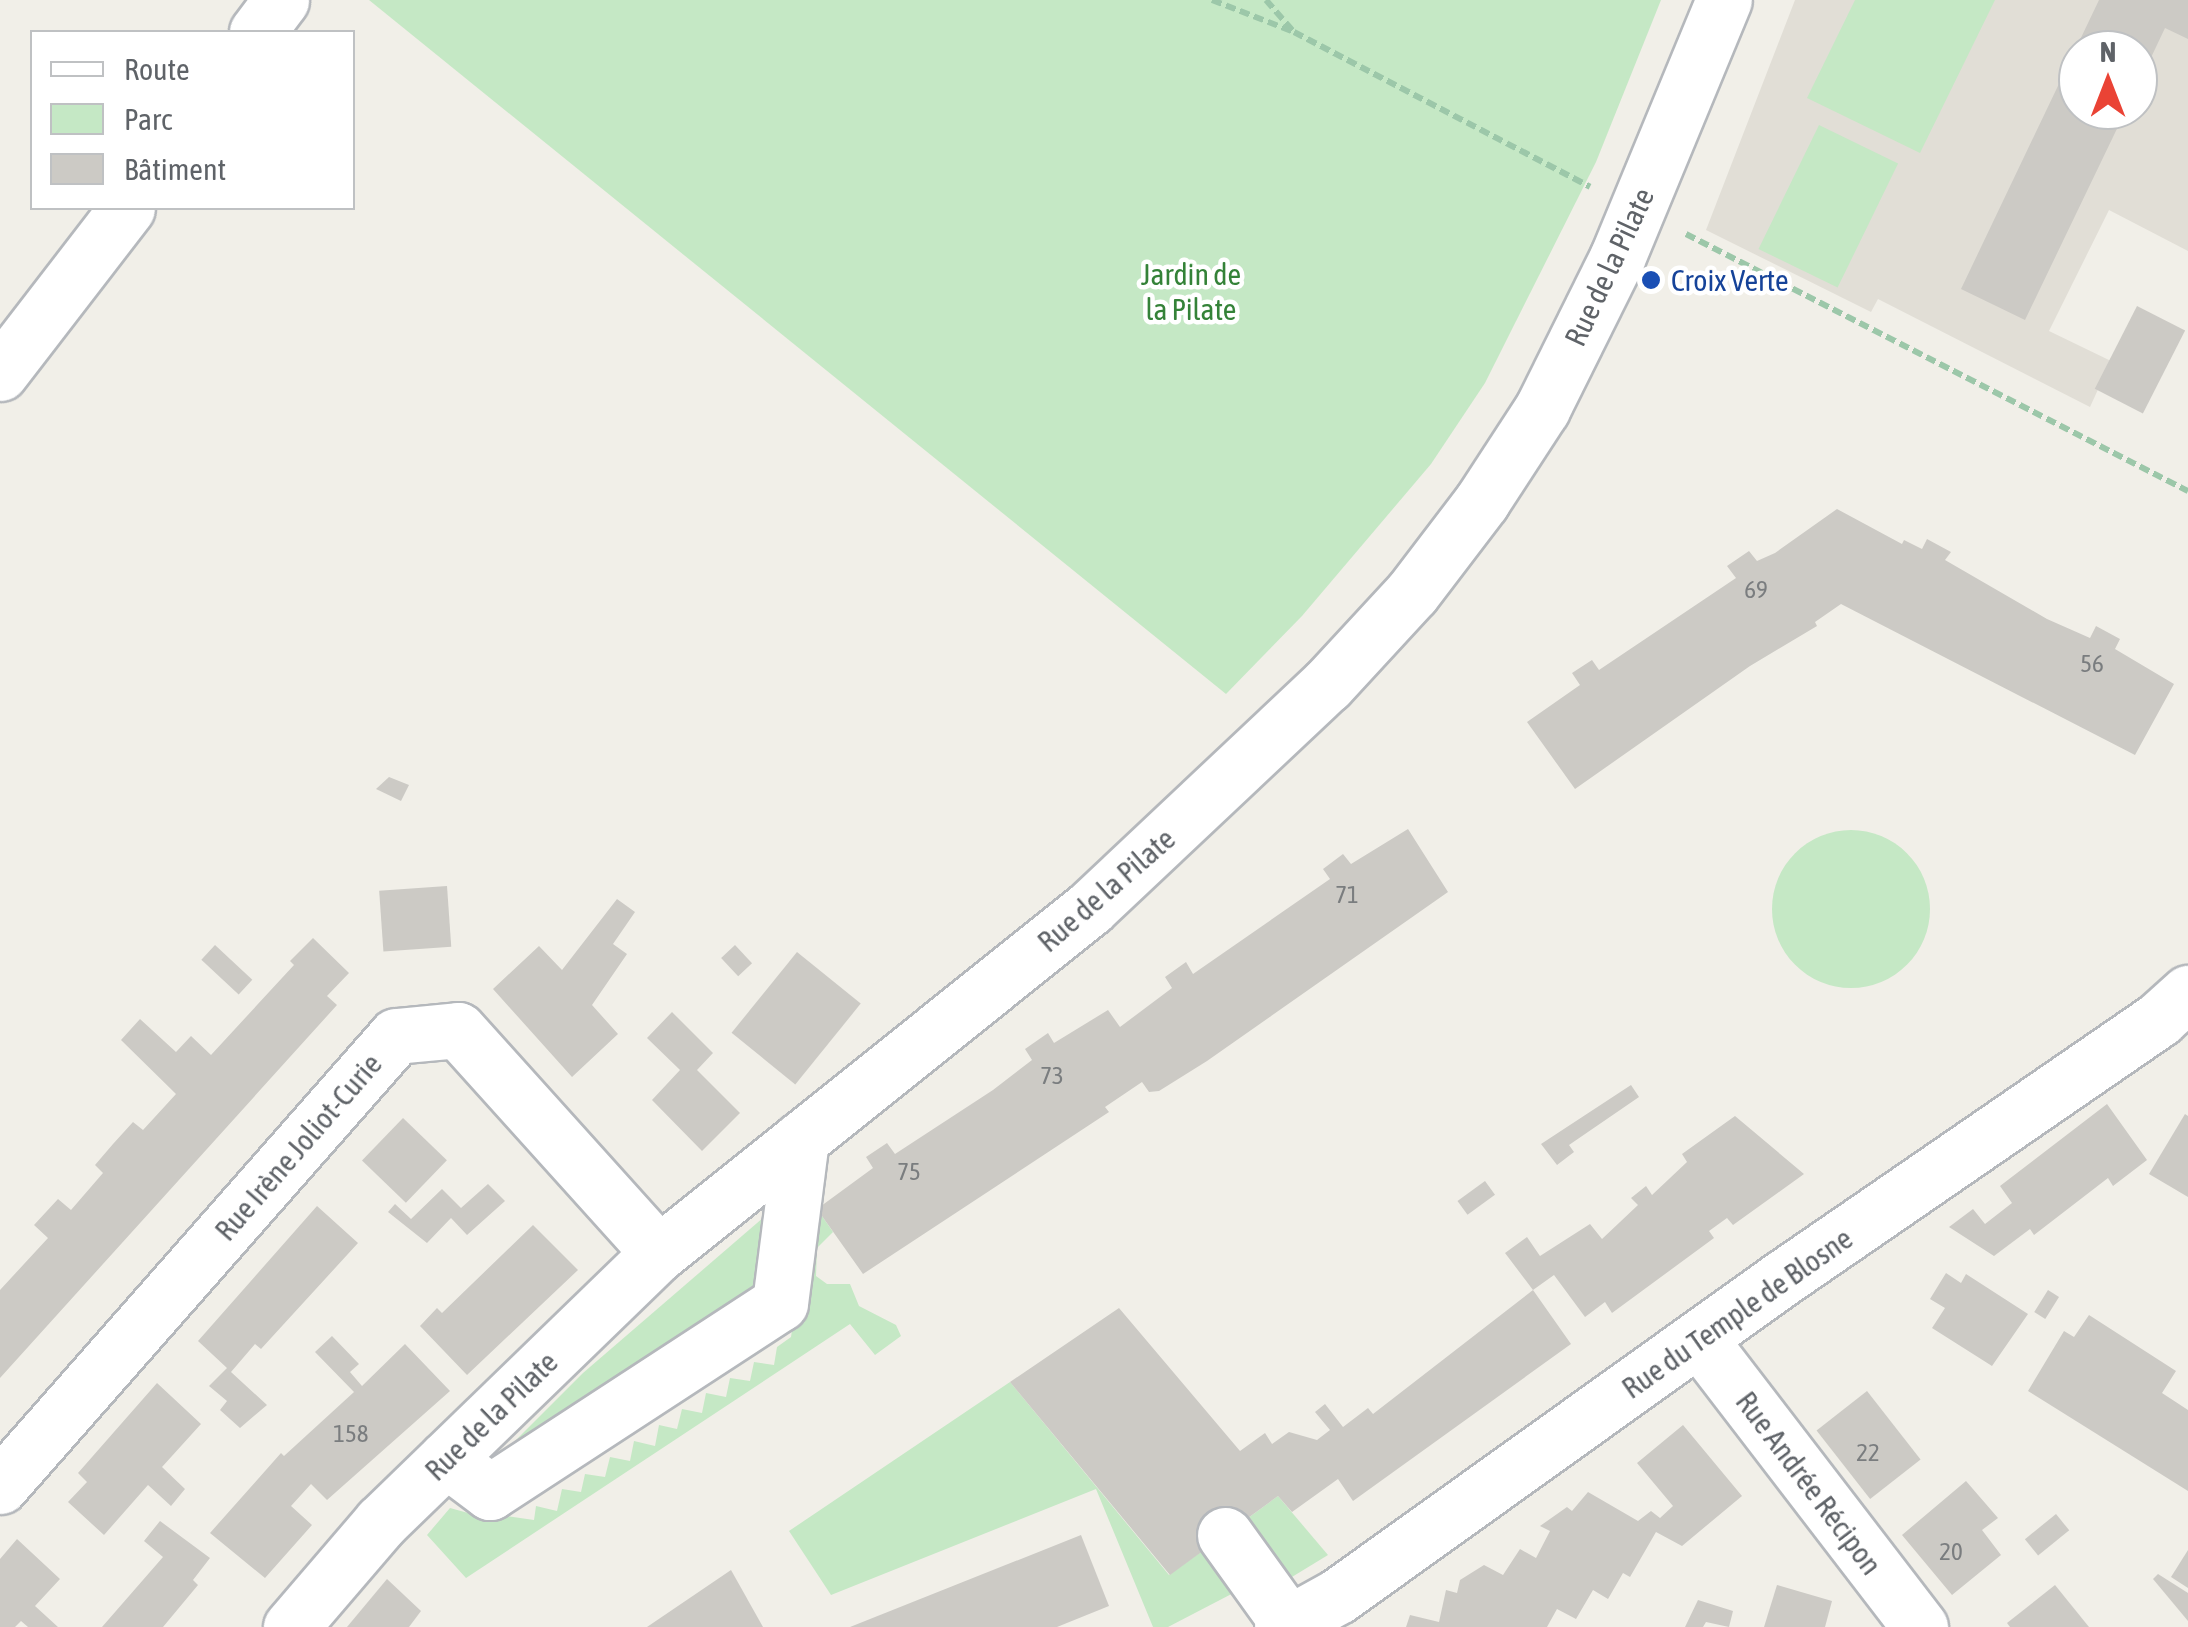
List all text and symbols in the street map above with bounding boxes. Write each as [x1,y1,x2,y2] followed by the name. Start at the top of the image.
[30,30,355,210] legend
[2058,30,2158,130] north arrow
[2100,36,2116,68] text: N
[124,52,190,86] text: Route
[124,102,172,136] text: Parc
[124,152,226,186] text: Bâtiment
[1557,182,1661,352] street label: Rue de la Pilate
[1141,256,1241,326] park label: Jardin de la Pilate
[1671,262,1789,298] place label: Croix Verte
[1640,269,1662,291] marker: Croix Verte
[1744,574,1768,604] house number: 69
[2080,648,2104,678] house number: 56
[1030,821,1182,959] street label: Rue de la Pilate
[1335,879,1359,909] house number: 71
[207,1046,389,1248] street label: Rue Irène Joliot-Curie
[1040,1060,1064,1090] house number: 73
[897,1156,921,1186] house number: 75
[1615,1220,1859,1406] street label: Rue du Temple de Blosne
[417,1344,565,1488] street label: Rue de la Pilate
[1728,1384,1890,1582] street label: Rue Andrée Récipon
[333,1418,369,1448] house number: 158
[1856,1437,1880,1467] house number: 22
[1939,1536,1963,1566] house number: 20

